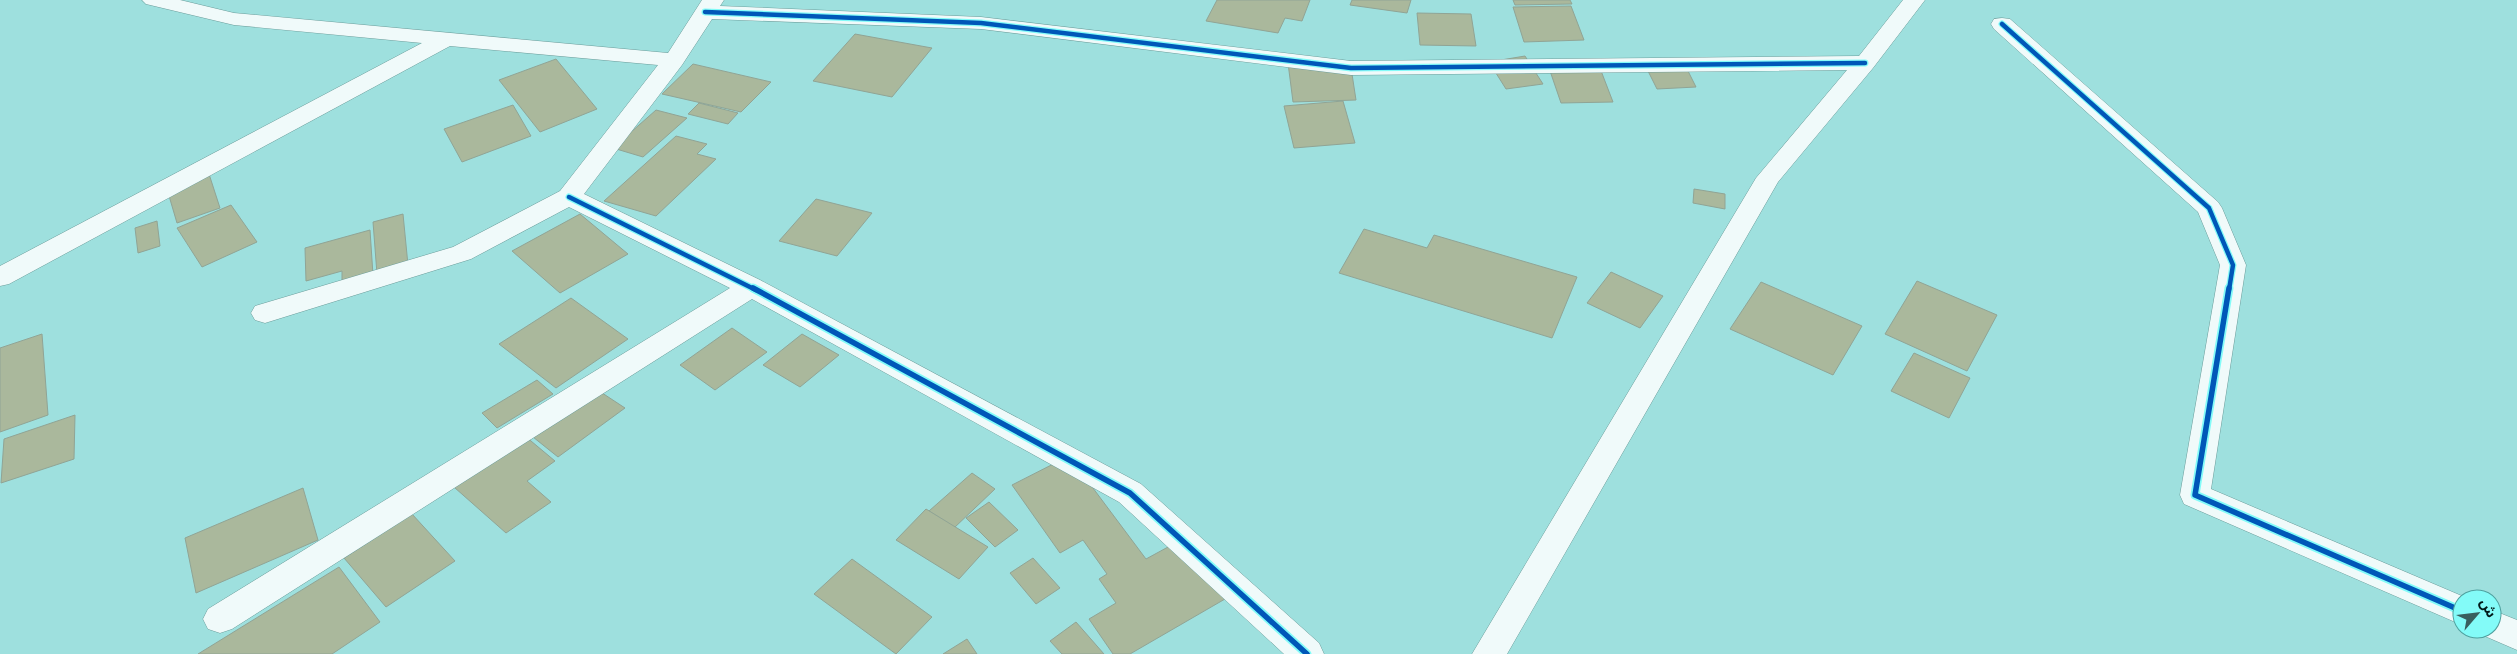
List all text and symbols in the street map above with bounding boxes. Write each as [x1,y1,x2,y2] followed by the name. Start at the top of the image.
[2452,589,2502,639] north arrow
[2477,596,2500,620] text: ش

